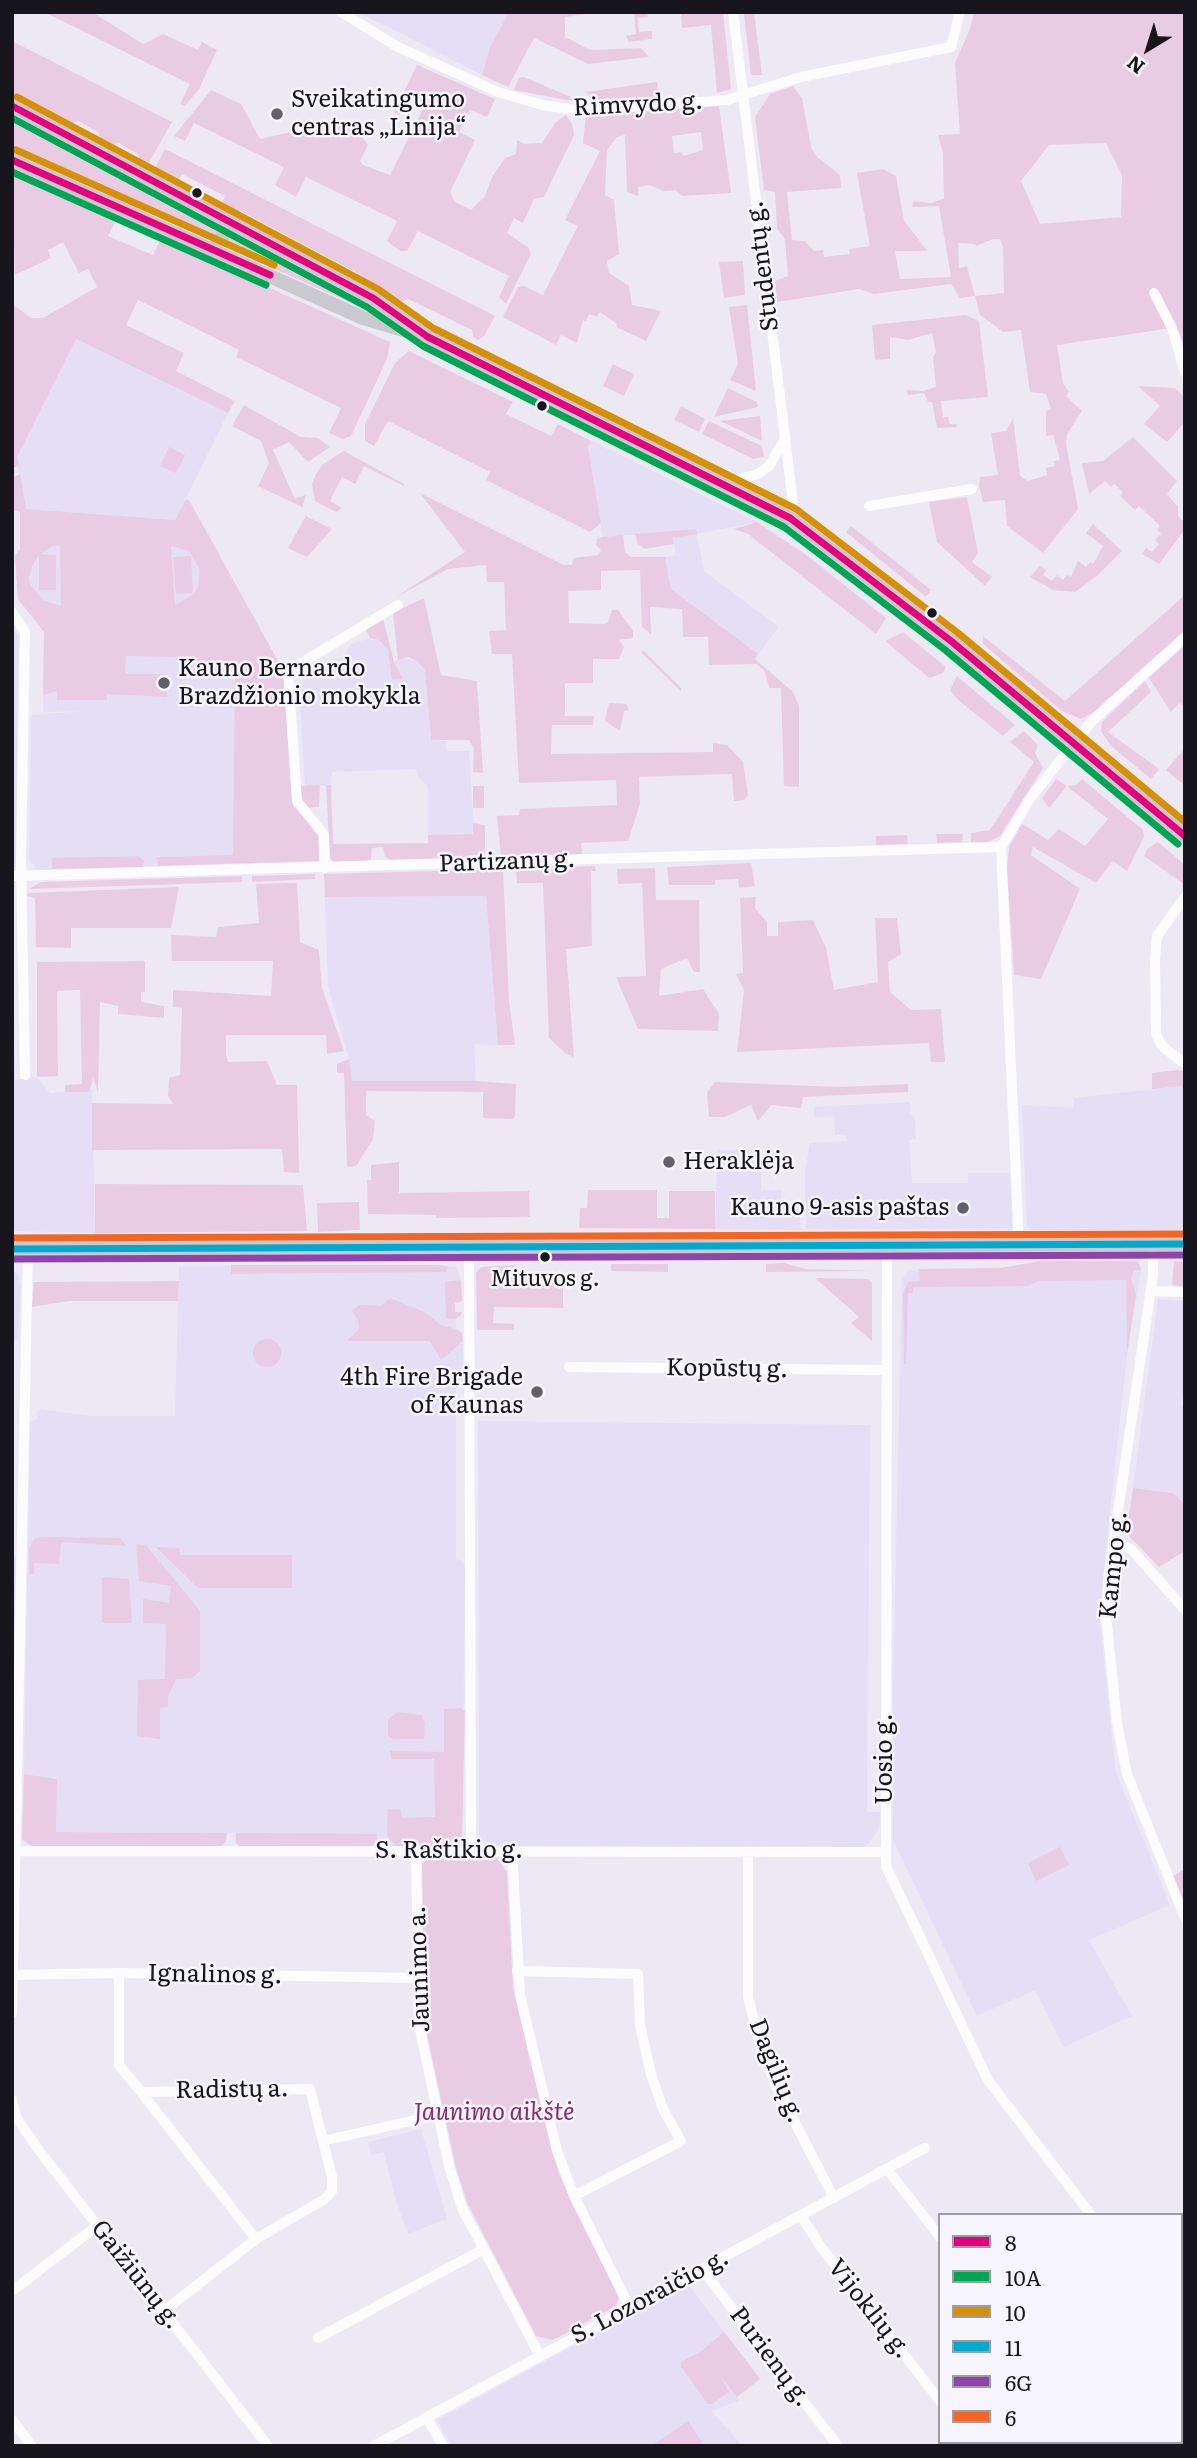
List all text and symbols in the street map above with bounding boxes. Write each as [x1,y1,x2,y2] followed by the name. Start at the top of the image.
[1113,14,1183,84] north arrow
[1120,50,1150,81] text: N
[291,86,467,142] place label: Sveikatingumo centras „Linija“
[572,87,704,123] street label: Rimvydo g.
[269,106,285,122] marker: Sveikatingumo centras „Linija“
[190,186,204,200] unlabelled marker
[741,199,785,333] street label: Studentų g.
[535,399,549,413] unlabelled marker
[925,606,939,620] unlabelled marker
[178,655,421,711] place label: Kauno Bernardo Brazdžionio mokykla
[156,675,172,691] marker: Kauno Bernardo Brazdžionio mokykla
[438,845,576,879] street label: Partizanų g.
[683,1148,794,1176] place label: Heraklėja
[661,1154,677,1170] marker: Heraklėja
[730,1194,949,1222] place label: Kauno 9-asis paštas
[955,1200,971,1216] marker: Kauno 9-asis paštas
[538,1250,552,1264] marker: Mituvos g.
[490,1267,600,1293] place label: Mituvos g.
[666,1354,788,1384] street label: Kopūstų g.
[340,1364,523,1420] place label: 4th Fire Brigade of Kaunas
[529,1384,545,1400] marker: 4th Fire Brigade of Kaunas
[1094,1510,1134,1620] street label: Kampo g.
[871,1713,899,1805] street label: Uosio g.
[375,1837,523,1865] street label: S. Raštikio g.
[403,1905,437,2033] street label: Jaunimo a.
[147,1959,283,1991] street label: Ignalinos g.
[742,2015,810,2127] street label: Dagilių g.
[175,2075,289,2105] street label: Radistų a.
[414,2099,574,2127] park label: Jaunimo aikštė
[938,2213,1183,2444] legend
[85,2215,187,2335] street label: Gaižiūnų g.
[1005,2226,1017,2257] text: 8
[566,2243,734,2351] street label: S. Lozoraičio g.
[821,2254,917,2364] street label: Vijoklių g.
[1005,2261,1041,2292] text: 10A
[1005,2296,1026,2327] text: 10
[723,2301,817,2413] street label: Purienų g.
[1005,2331,1022,2362] text: 11
[1005,2366,1032,2397] text: 6G
[1005,2401,1016,2432] text: 6

